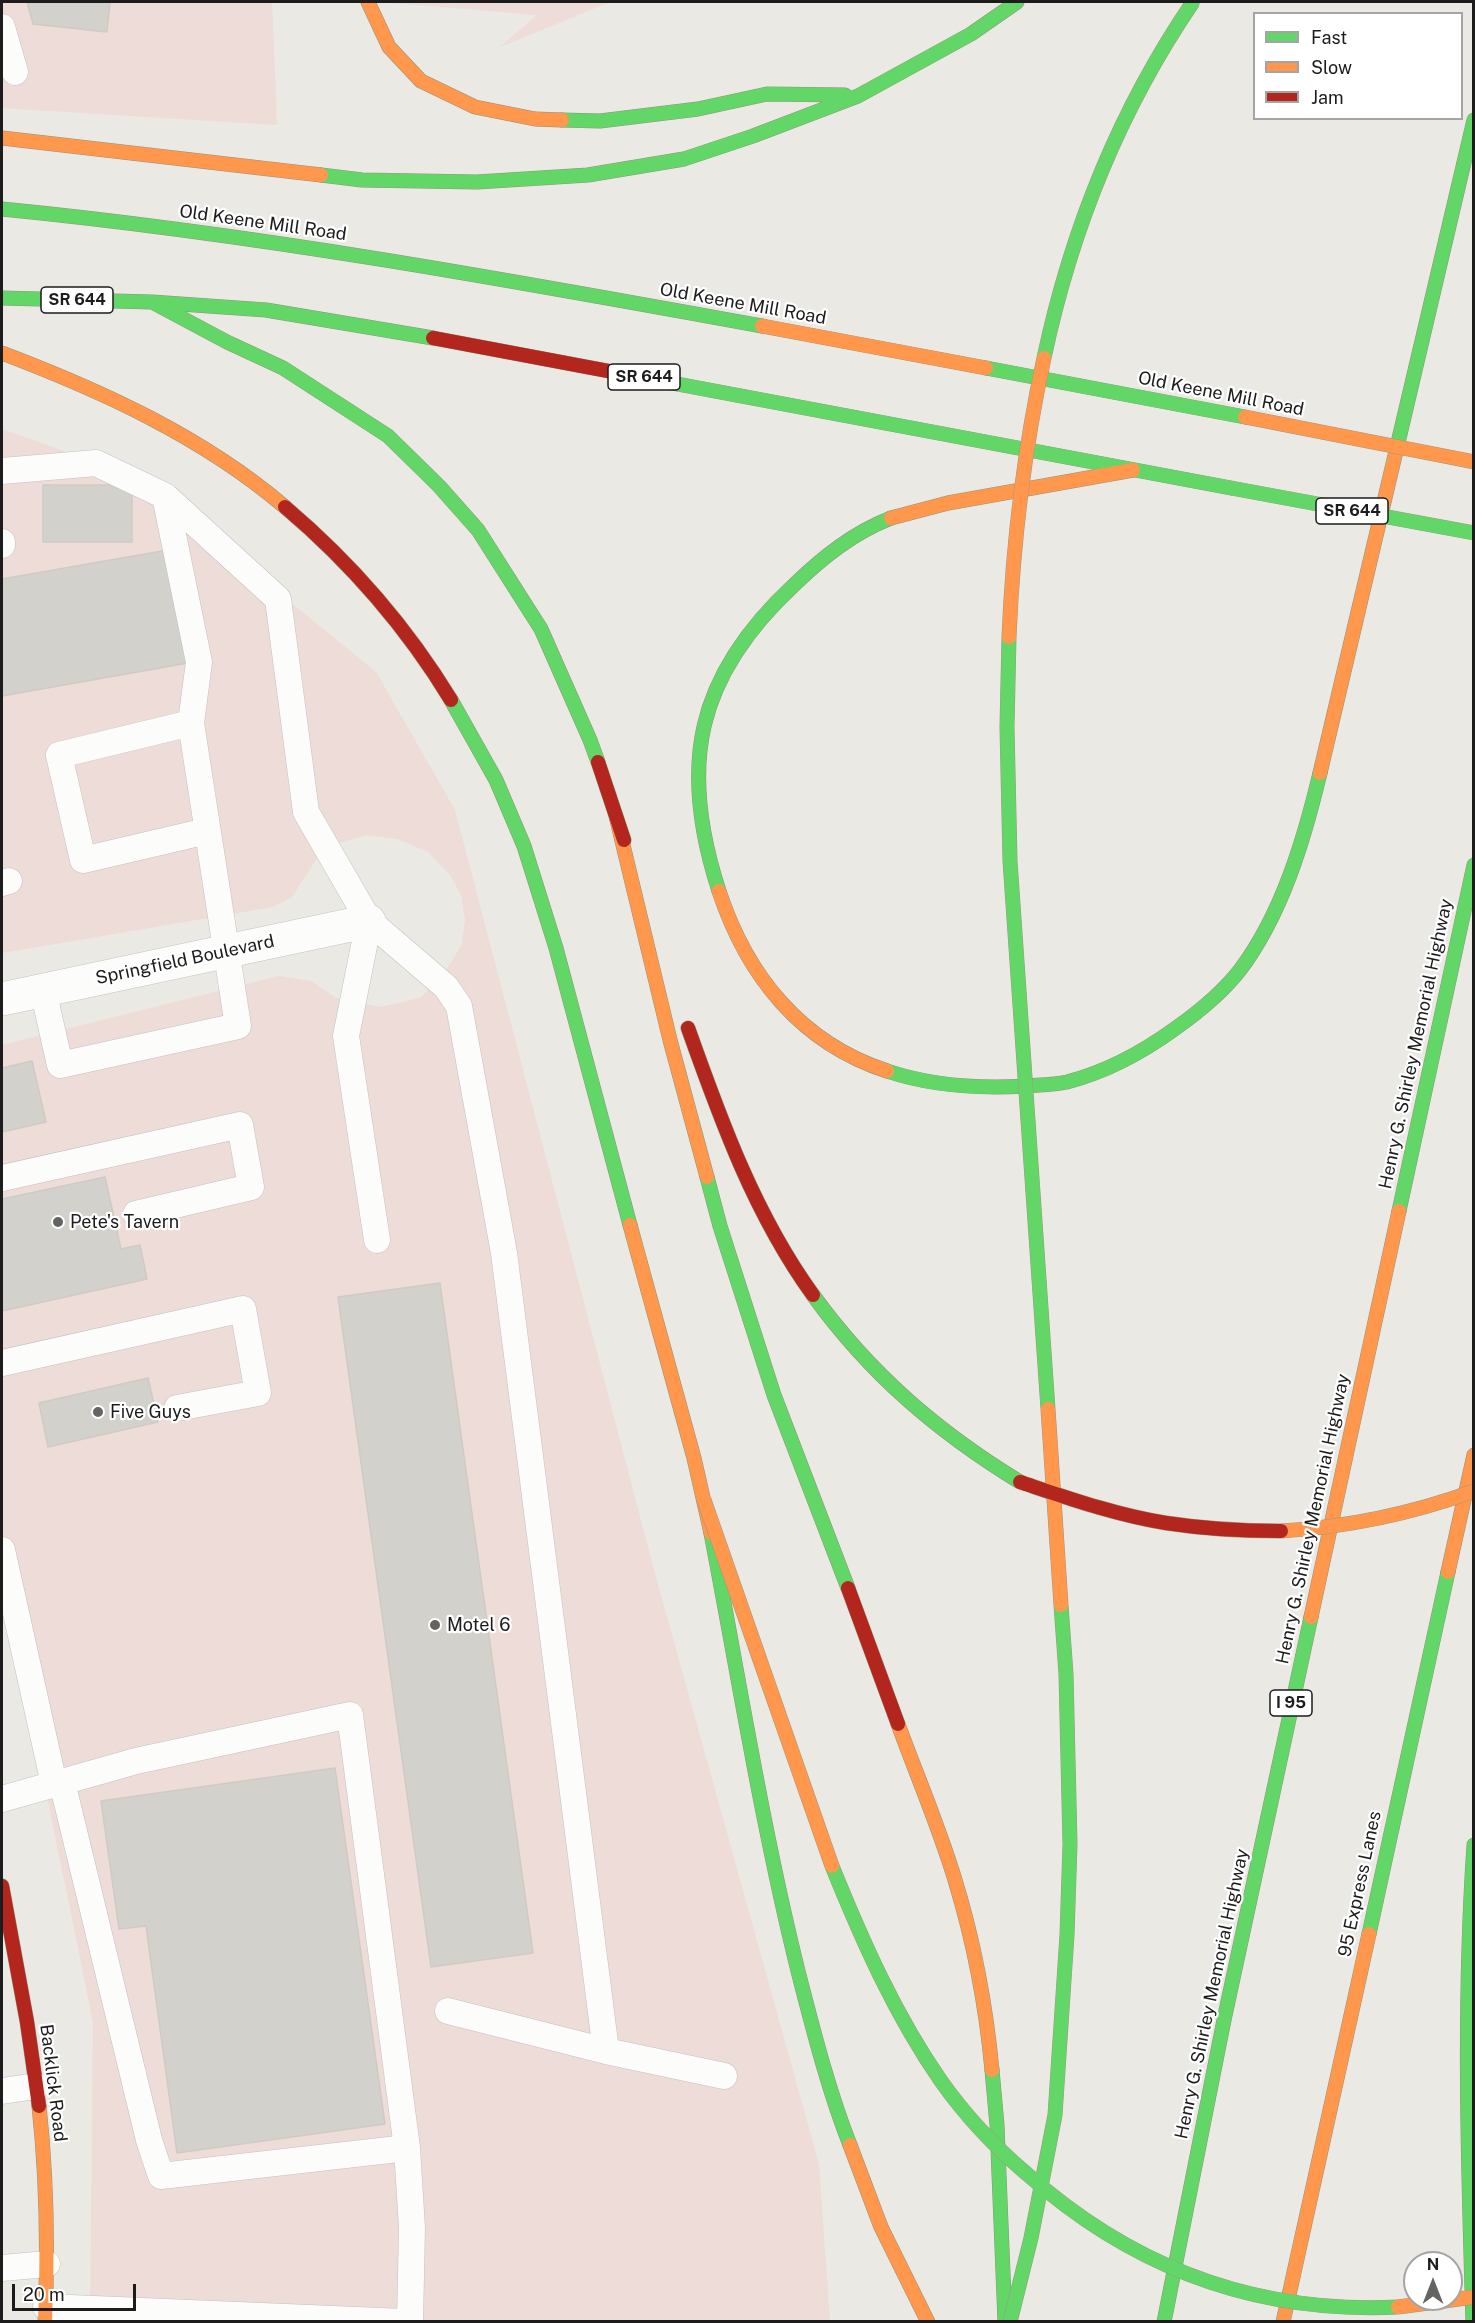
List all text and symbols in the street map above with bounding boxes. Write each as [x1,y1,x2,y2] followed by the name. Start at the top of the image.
[1253,12,1463,120] legend
[1311,27,1347,48] text: Fast
[1311,57,1352,78] text: Slow
[1311,87,1344,108] text: Jam
[178,201,348,245] street label: Old Keene Mill Road
[658,279,828,329] street label: Old Keene Mill Road
[41,287,113,313] road number: SR 644
[608,364,680,390] road number: SR 644
[1136,367,1306,421] street label: Old Keene Mill Road
[1316,498,1388,524] road number: SR 644
[1375,897,1457,1191] street label: Henry G. Shirley Memorial Highway
[94,930,276,990] street label: Springfield Boulevard
[70,1211,179,1233] place label: Pete's Tavern
[51,1215,65,1229] marker: Pete's Tavern
[1272,1372,1354,1666] street label: Henry G. Shirley Memorial Highway
[110,1401,191,1423] place label: Five Guys
[91,1405,105,1419] marker: Five Guys
[447,1614,511,1636] place label: Motel 6
[428,1618,442,1632] marker: Motel 6
[1270,1690,1312,1716] road number: I 95
[1334,1809,1386,1959] street label: 95 Express Lanes
[1171,1847,1253,2141] street label: Henry G. Shirley Memorial Highway
[35,2023,71,2143] street label: Backlick Road
[1403,2251,1463,2311] north arrow
[1427,2255,1439,2274] text: N
[15,2272,140,2310] scale bar
[23,2284,65,2305] text: 20 m

